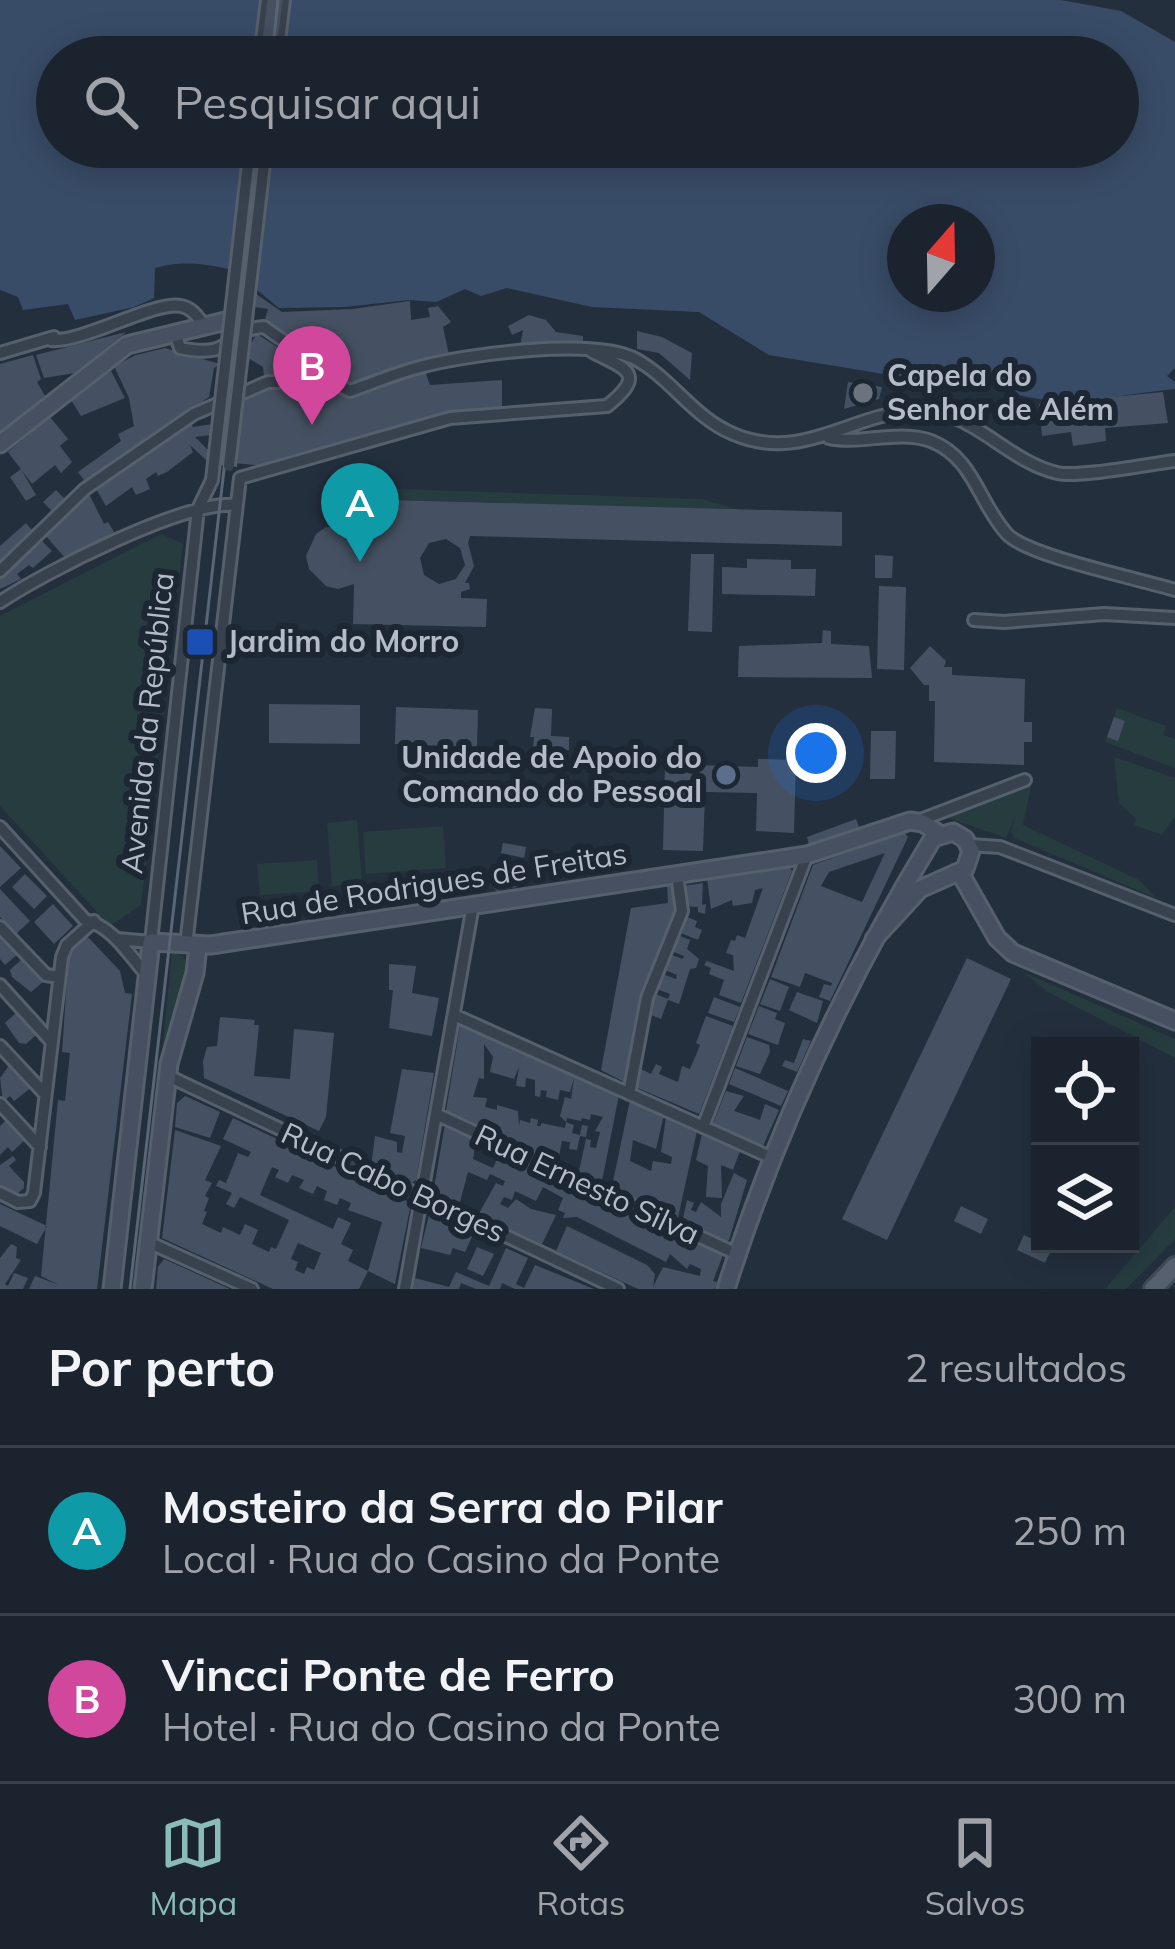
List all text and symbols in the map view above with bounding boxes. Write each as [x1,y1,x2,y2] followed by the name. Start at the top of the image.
[36,36,1139,168] search box
[78,69,144,135] icon: search
[174,74,481,130] text: Pesquisar aqui
[887,204,995,312] north arrow
[273,326,351,425] pin: B
[887,356,1114,428] place label: Capela do Senhor de Além
[850,380,876,406] marker: Capela do Senhor de Além
[321,463,399,562] pin: A
[112,570,182,875] street label: Avenida da República
[227,622,459,660] place label: Jardim do Morro
[184,626,216,658] marker: Jardim do Morro
[786,723,846,783] your location
[401,738,702,810] place label: Unidade de Apoio do Comando do Pessoal
[713,762,739,788] marker: Unidade de Apoio do Comando do Pessoal
[238,834,630,932] street label: Rua de Rodrigues de Freitas
[1031,1037,1139,1253] map controls
[1031,1037,1139,1145] button: locate
[276,1114,511,1251] street label: Rua Cabo Borges
[469,1116,706,1253] street label: Rua Ernesto Silva
[1031,1145,1139,1253] button: layers
[48,1335,275,1399] text: Por perto
[905,1343,1127,1392] text: 2 resultados
[162,1478,723,1534] text: Mosteiro da Serra do Pilar
[72,1506,102,1555] text: A
[1012,1506,1127,1555] text: 250 m
[162,1534,720,1583] text: Local · Rua do Casino da Ponte
[162,1646,615,1702] text: Vincci Ponte de Ferro
[74,1674,100,1723] text: B
[1012,1674,1127,1723] text: 300 m
[162,1702,721,1751] text: Hotel · Rua do Casino da Ponte
[150,1810,237,1923] tab: Mapa
[537,1810,625,1923] tab: Rotas
[925,1810,1025,1923] tab: Salvos

